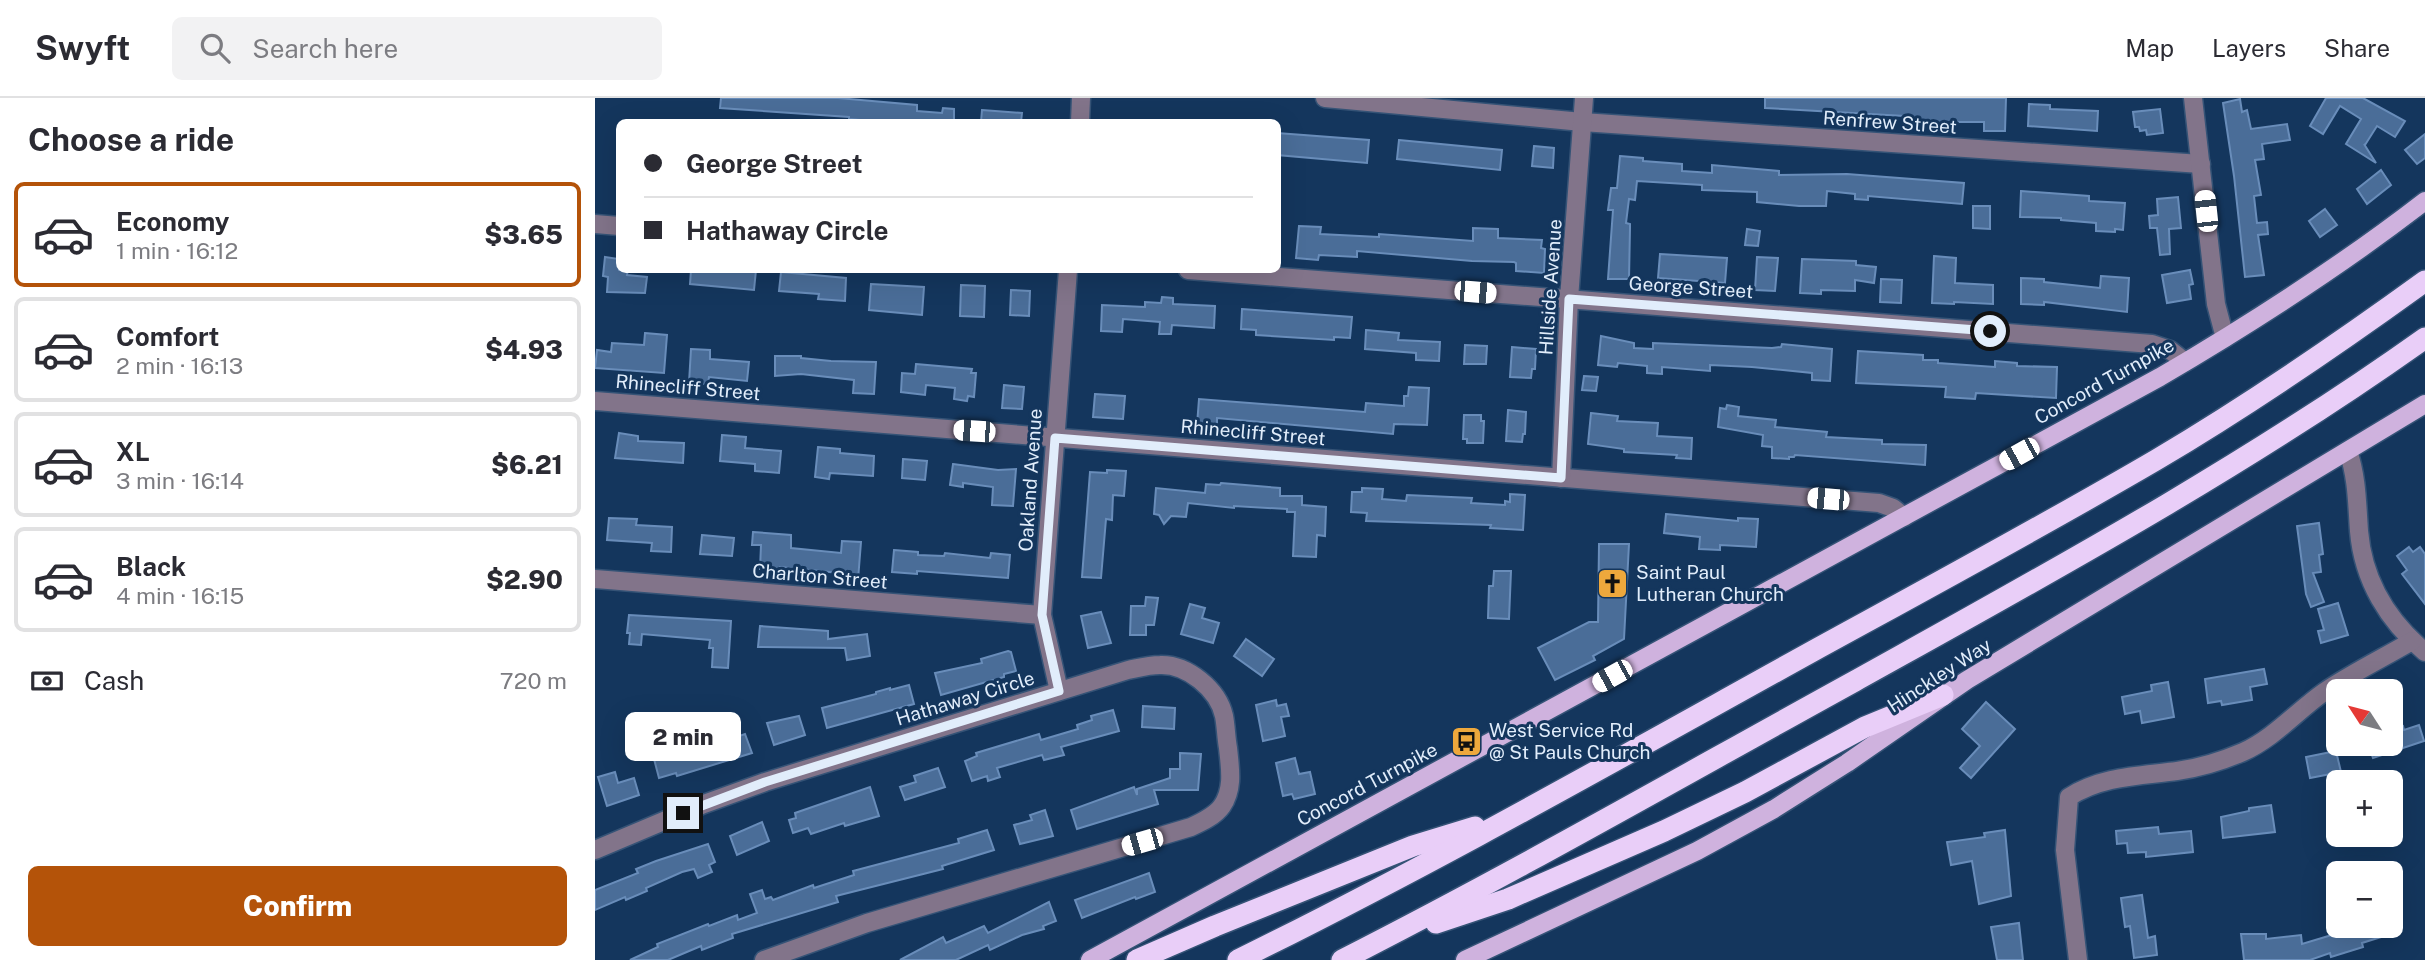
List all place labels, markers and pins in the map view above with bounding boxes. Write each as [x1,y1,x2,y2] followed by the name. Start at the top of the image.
[1636,561,1784,605] place label: Saint Paul Lutheran Church
[1596,566,1630,600] church icon: Saint Paul Lutheran Church
[1489,719,1650,763] place label: West Service Rd @ St Pauls Church
[1449,724,1483,758] bus stop icon: West Service Rd @ St Pauls Church

